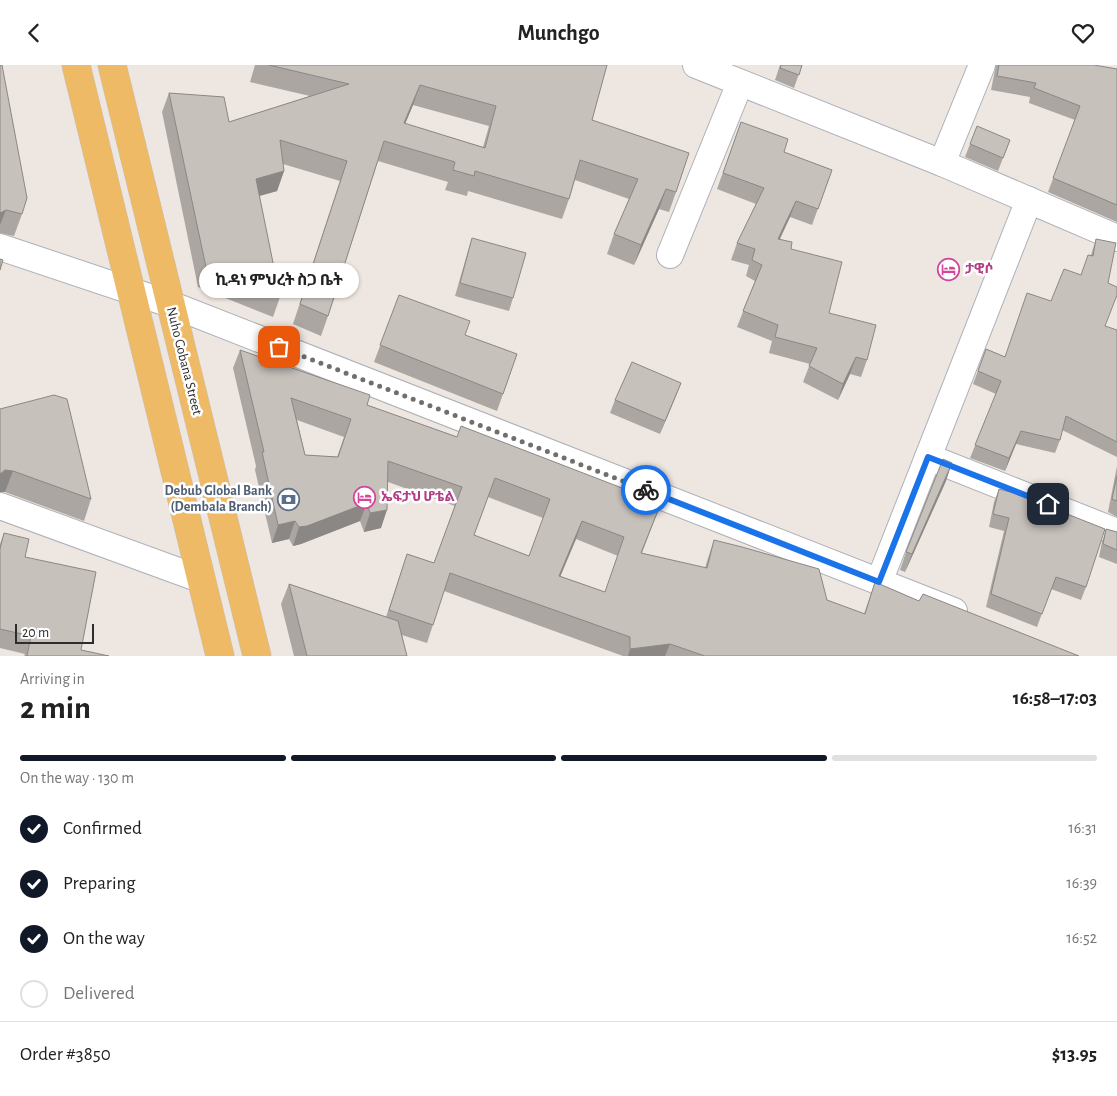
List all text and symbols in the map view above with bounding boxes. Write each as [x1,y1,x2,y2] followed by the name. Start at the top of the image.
[20,19,48,47] icon: back
[1069,19,1097,47] icon: heart
[517,22,600,44] text: Munchgo
[937,257,961,281] hotel icon: ታዊሶ
[199,262,359,297] callout: ኪዳነ ምህረት ስጋ ቤት
[965,262,994,276] place label: ታዊሶ
[215,272,343,288] text: ኪዳነ ምህረት ስጋ ቤት
[164,306,204,417] street label: Nuho Gobana Street
[258,326,300,368] pin
[265,333,293,361] icon: bag
[621,465,671,515] courier
[632,476,660,504] icon: bike
[1027,483,1069,525] pin
[164,484,272,514] place label: Debub Global Bank (Dembala Branch)
[353,485,377,509] hotel icon: ኤፍታህ ሆቴል
[276,487,300,511] bank icon: Debub Global Bank (Dembala Branch)
[381,490,456,504] place label: ኤፍታህ ሆቴል
[1034,490,1062,518] icon: home
[15,621,94,644] scale bar
[22,626,49,640] text: 20 m
[20,671,85,687] text: Arriving in
[1013,689,1097,708] text: 16:58–17:03
[20,692,91,724] text: 2 min
[20,770,134,786] text: On the way · 130 m
[20,815,48,843] icon: check
[63,819,142,838] text: Confirmed
[1068,820,1097,836] text: 16:31
[20,870,48,898] icon: check
[63,874,136,893] text: Preparing
[1066,875,1097,891] text: 16:39
[20,925,48,953] icon: check
[63,929,145,948] text: On the way
[1066,930,1097,946] text: 16:52
[63,984,135,1003] text: Delivered
[20,1045,111,1064] text: Order #3850
[1052,1045,1097,1064] text: $13.95

